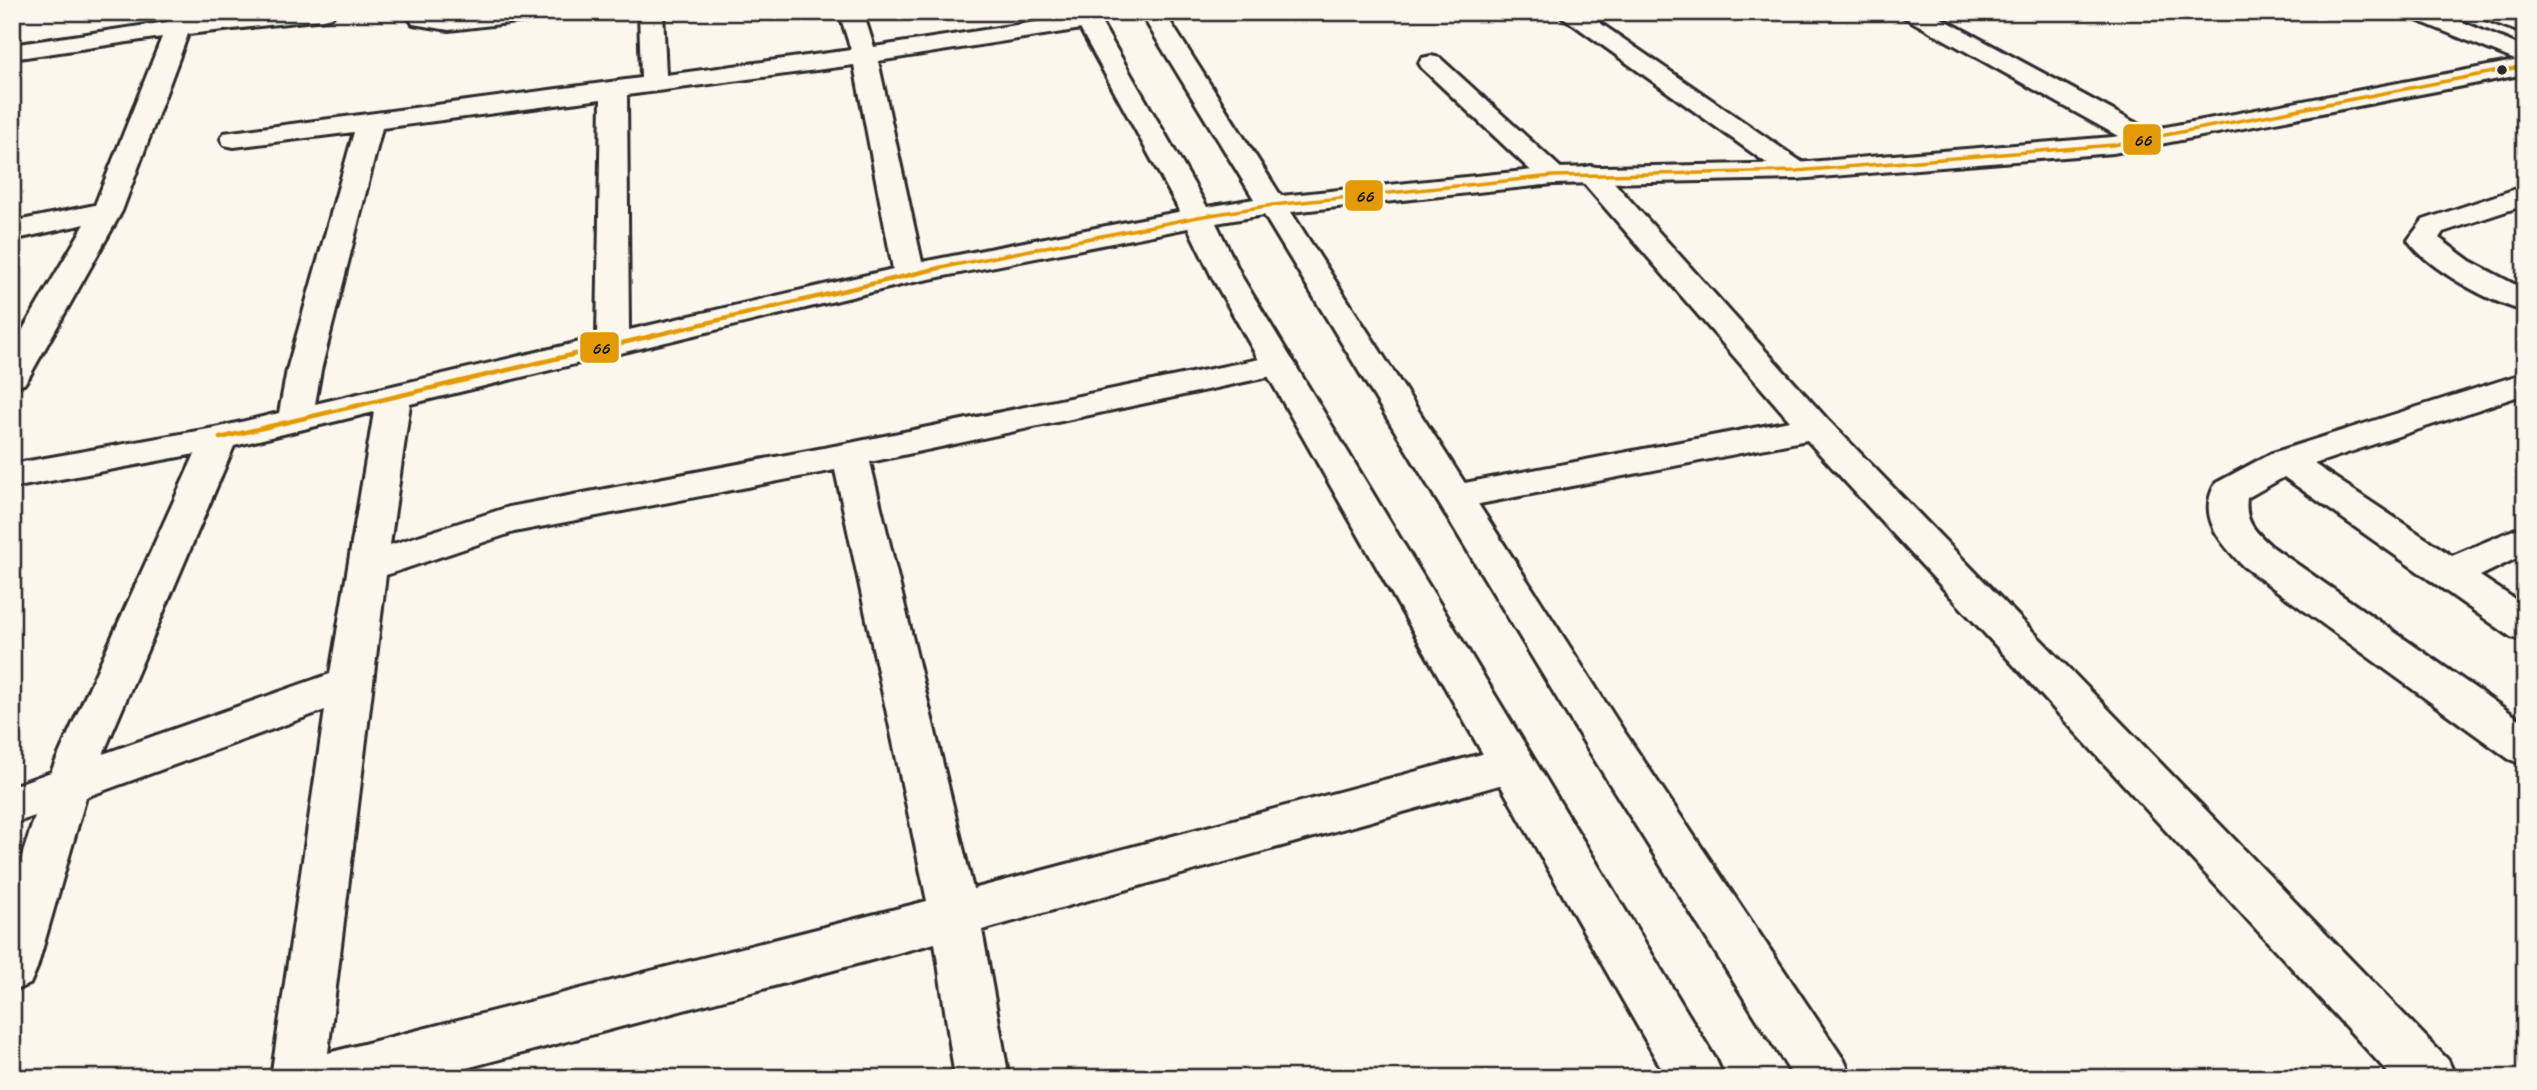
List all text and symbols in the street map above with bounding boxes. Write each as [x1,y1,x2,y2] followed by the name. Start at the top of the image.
[2495,63,2509,77] unlabelled marker
[2122,123,2162,156] line badge: 66
[2133,128,2153,152] text: 66
[1344,179,1384,212] line badge: 66
[1355,184,1375,208] text: 66
[579,331,620,364] line badge: 66
[591,336,611,360] text: 66

